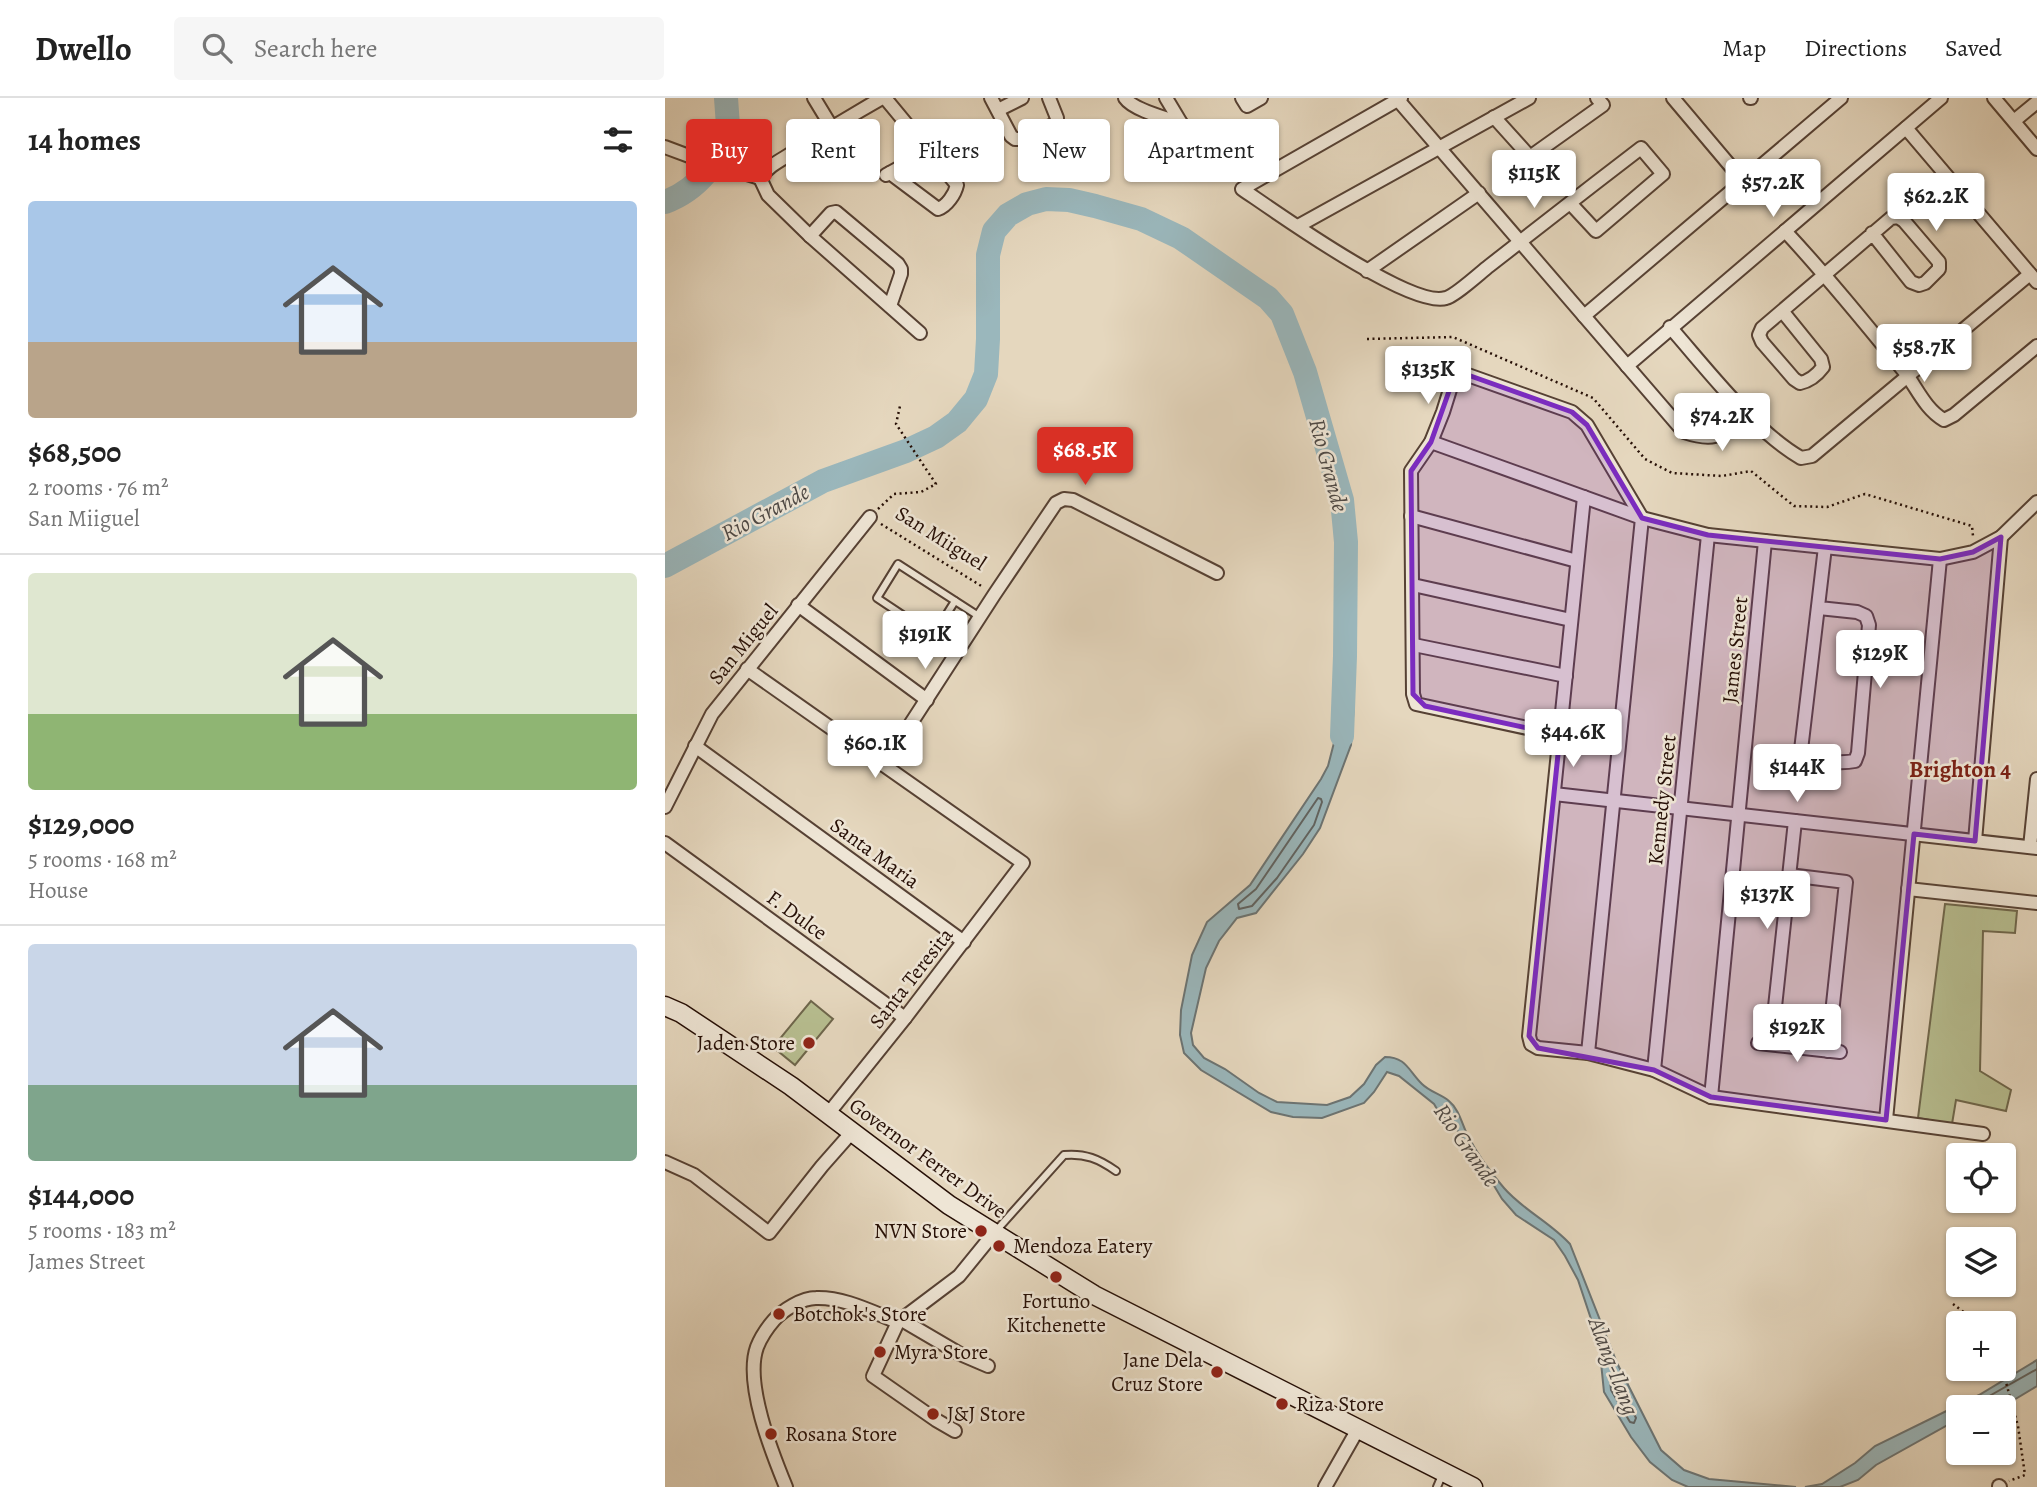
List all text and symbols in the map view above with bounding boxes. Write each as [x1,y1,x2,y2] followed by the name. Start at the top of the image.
[174,17,664,80] search box
[35,26,132,71] text: Dwello
[198,29,236,67] icon: search
[254,31,377,66] text: Search here
[1722,32,1766,64] text: Map
[1804,32,1907,64] text: Directions
[1945,32,2002,64] text: Saved
[686,119,772,182] chip: Buy
[786,119,880,182] chip: Rent
[894,119,1004,182] chip: Filters
[1018,119,1110,182] chip: New
[1124,119,1279,182] chip: Apartment
[28,120,141,160] text: 14 homes
[599,121,637,159] icon: filters
[1485,150,1583,210] pin: $115K
[1508,157,1560,188] text: $115K
[1716,159,1830,219] pin: $57.2K
[1742,166,1804,197] text: $57.2K
[1879,174,1993,233] pin: $62.2K
[1903,180,1969,211] text: $62.2K
[270,247,396,373] icon: home
[1867,324,1981,384] pin: $58.7K
[1893,331,1955,362] text: $58.7K
[1379,346,1477,406] pin: $135K
[1401,353,1455,384] text: $135K
[1665,394,1779,453] pin: $74.2K
[1690,400,1754,431] text: $74.2K
[1301,415,1356,515] water label: Rio Grande
[1028,428,1142,487] pin: $68.5K
[28,432,121,472] text: $68,500
[1053,434,1117,465] text: $68.5K
[28,472,169,503] text: 2 rooms · 76 m²
[716,476,815,549] water label: Rio Grande
[890,499,992,577] street label: San Miiguel
[28,503,140,534] text: San Miiguel
[1715,595,1755,705] street label: James Street
[702,598,784,690] street label: San Miguel
[876,612,974,671] pin: $191K
[899,618,951,649] text: $191K
[270,619,396,745] icon: home
[1831,630,1929,690] pin: $129K
[1852,637,1908,668] text: $129K
[1516,710,1630,769] pin: $44.6K
[1541,716,1605,747] text: $44.6K
[818,720,932,780] pin: $60.1K
[844,727,906,758] text: $60.1K
[1641,733,1683,867] street label: Kennedy Street
[1748,744,1846,804] pin: $144K
[1769,751,1825,782] text: $144K
[1909,754,2011,785] district label: Brighton 4
[28,804,134,844] text: $129,000
[825,811,925,895] street label: Santa Maria
[28,844,177,875] text: 5 rooms · 168 m²
[1718,872,1816,931] pin: $137K
[28,875,88,906] text: House
[1740,878,1794,909] text: $137K
[761,884,833,946] street label: F. Dulce
[863,922,959,1034] street label: Santa Teresita
[270,990,396,1116] icon: home
[1748,1004,1846,1064] pin: $192K
[1769,1011,1825,1042] text: $192K
[697,1029,795,1057] place label: Jaden Store
[801,1035,817,1051] marker: Jaden Store
[844,1091,1012,1225] street label: Governor Ferrer Drive
[1427,1097,1507,1193] water label: Rio Grande
[1946,1143,2016,1465] map controls
[1946,1143,2016,1213] button: locate
[28,1175,134,1215] text: $144,000
[28,1215,176,1246] text: 5 rooms · 183 m²
[874,1217,967,1245] place label: NVN Store
[973,1223,989,1239] marker: NVN Store
[1946,1227,2016,1297] button: layers
[1013,1232,1153,1260] place label: Mendoza Eatery
[991,1238,1007,1254] marker: Mendoza Eatery
[28,1246,145,1277] text: James Street
[1048,1269,1064,1285] marker: Fortuno Kitchenette
[1006,1287,1106,1339] place label: Fortuno Kitchenette
[793,1300,927,1328] place label: Botchok's Store
[771,1306,787,1322] marker: Botchok's Store
[1946,1311,2016,1381] button: +
[1580,1312,1646,1420] water label: Alang-Ilang
[894,1338,988,1366] place label: Myra Store
[872,1344,888,1360] marker: Myra Store
[1111,1346,1203,1398] place label: Jane Dela Cruz Store
[1209,1364,1225,1380] marker: Jane Dela Cruz Store
[1296,1390,1384,1418] place label: Riza Store
[1946,1395,2016,1465] button: −
[1274,1396,1290,1412] marker: Riza Store
[947,1400,1025,1428] place label: J&J Store
[925,1406,941,1422] marker: J&J Store
[785,1420,897,1448] place label: Rosana Store
[763,1426,779,1442] marker: Rosana Store

